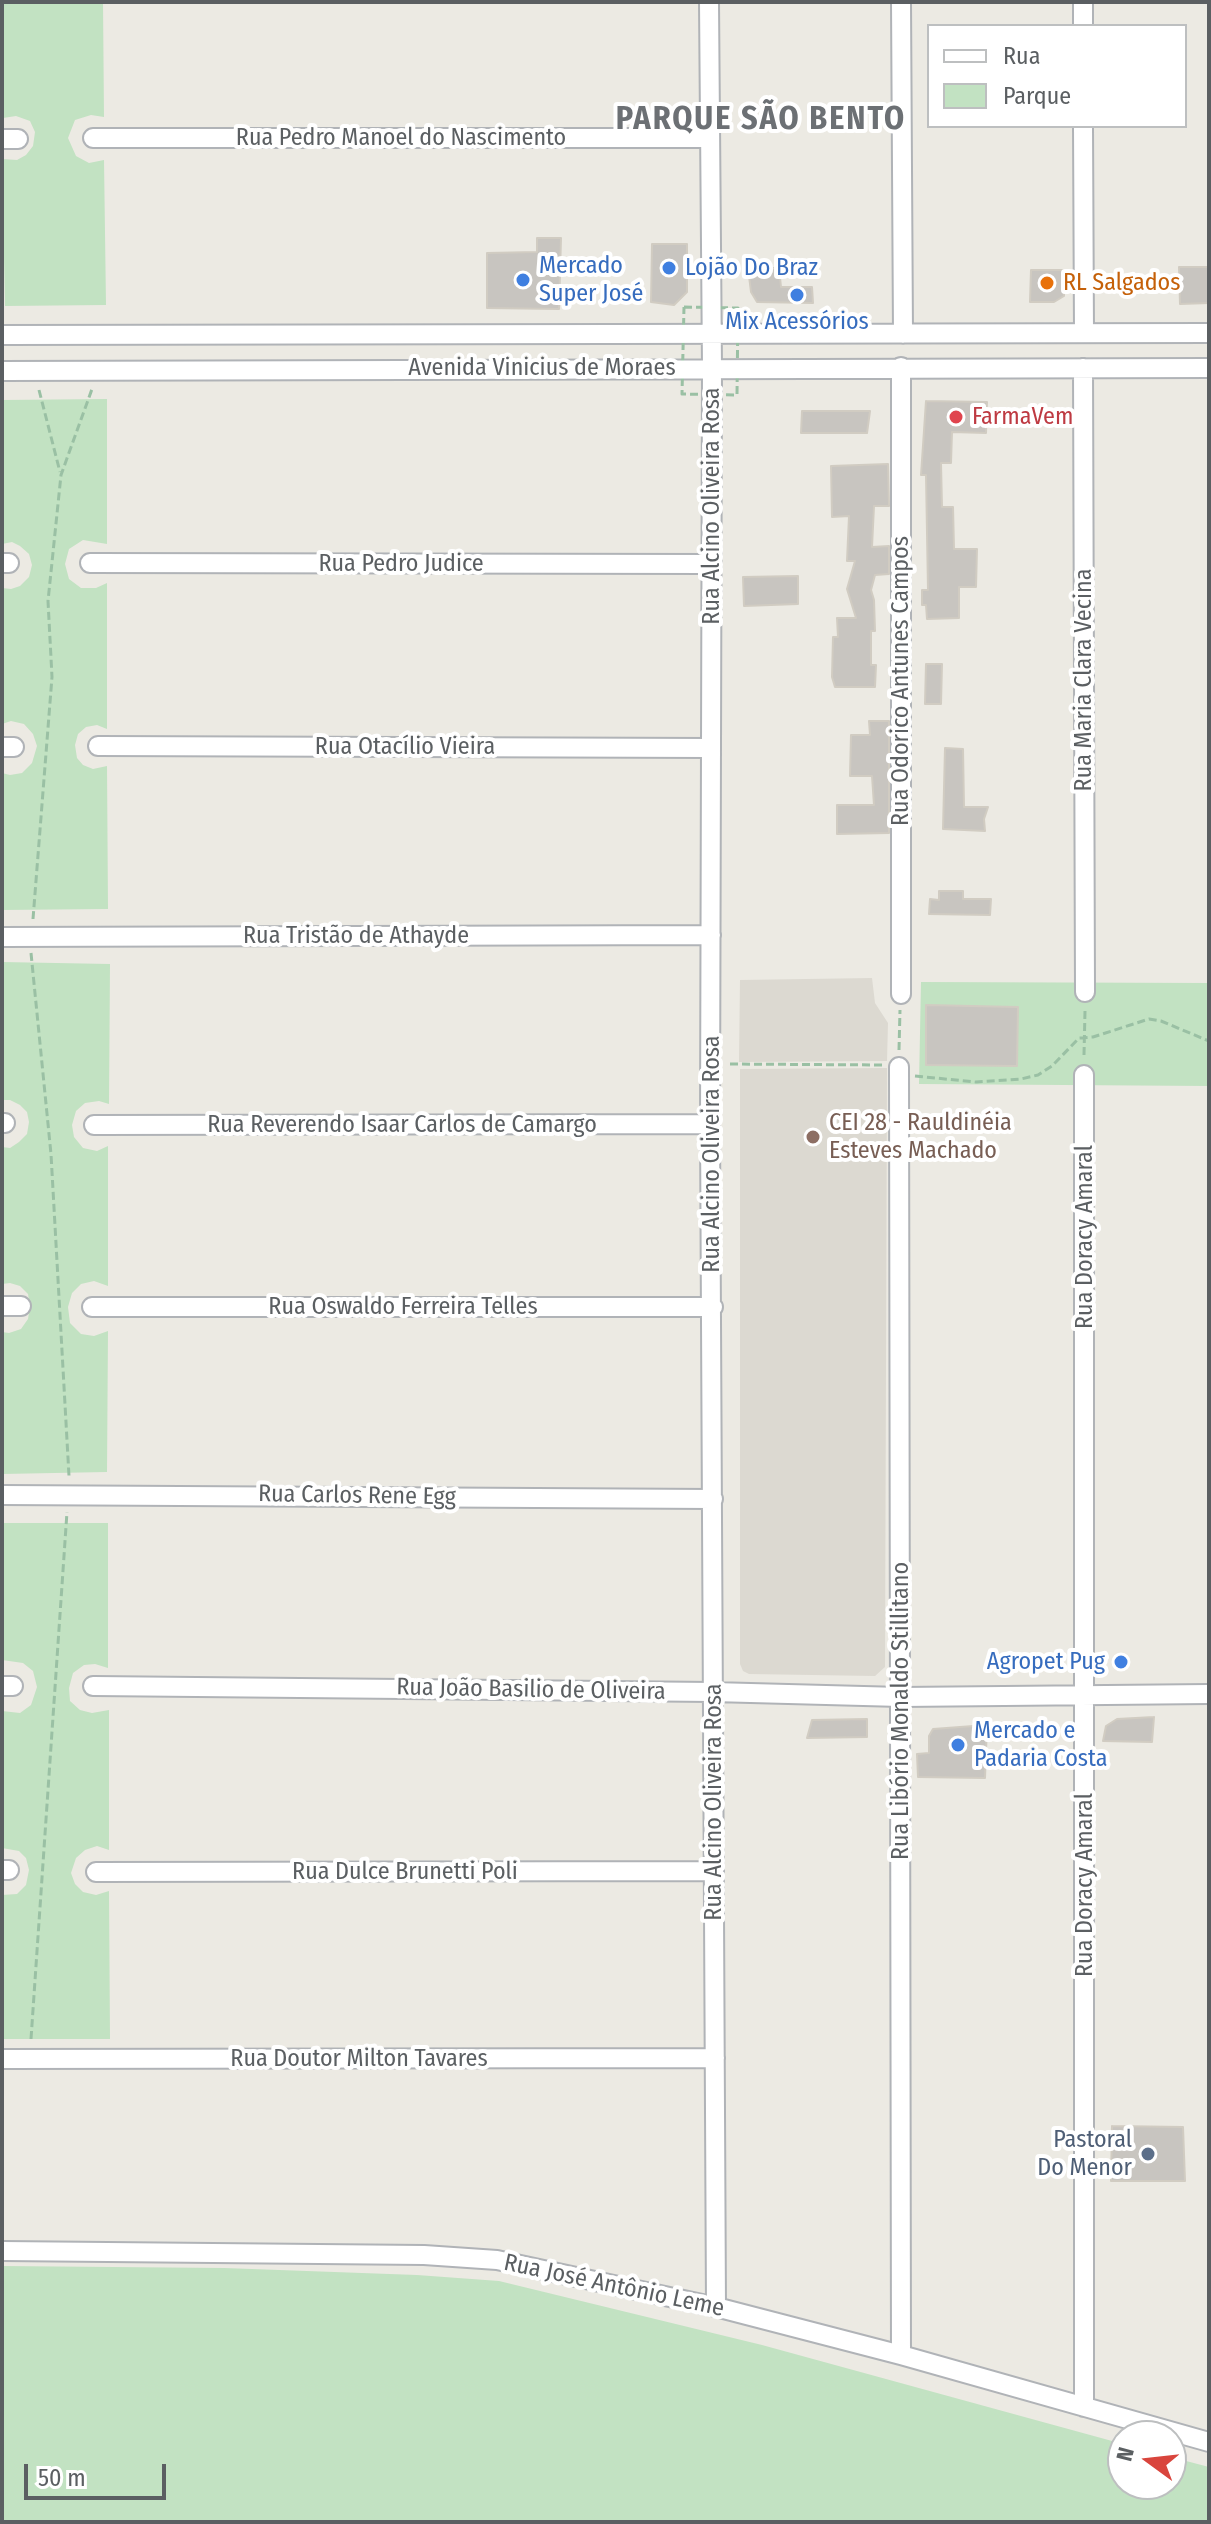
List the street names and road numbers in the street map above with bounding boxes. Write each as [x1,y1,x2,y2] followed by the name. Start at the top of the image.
[236,124,566,152] street label: Rua Pedro Manoel do Nascimento
[408,354,676,382] street label: Avenida Vinicius de Moraes
[698,387,726,625] street label: Rua Alcino Oliveira Rosa
[887,536,915,826] street label: Rua Odorico Antunes Campos
[318,550,484,578] street label: Rua Pedro Judice
[1070,569,1098,791] street label: Rua Maria Clara Vecina
[315,733,495,761] street label: Rua Otacílio Vieira
[243,922,469,950] street label: Rua Tristão de Athayde
[698,1035,726,1273] street label: Rua Alcino Oliveira Rosa
[207,1111,597,1139] street label: Rua Reverendo Isaar Carlos de Camargo
[1071,1145,1099,1329] street label: Rua Doracy Amaral
[268,1293,538,1321] street label: Rua Oswaldo Ferreira Telles
[258,1480,456,1512] street label: Rua Carlos Rene Egg
[887,1562,915,1860] street label: Rua Libório Monaldo Stillitano
[396,1673,666,1707] street label: Rua João Basilio de Oliveira
[700,1683,728,1921] street label: Rua Alcino Oliveira Rosa
[1071,1793,1099,1977] street label: Rua Doracy Amaral
[292,1858,518,1886] street label: Rua Dulce Brunetti Poli
[230,2045,488,2073] street label: Rua Doutor Milton Tavares
[501,2249,727,2323] street label: Rua José Antônio Leme

